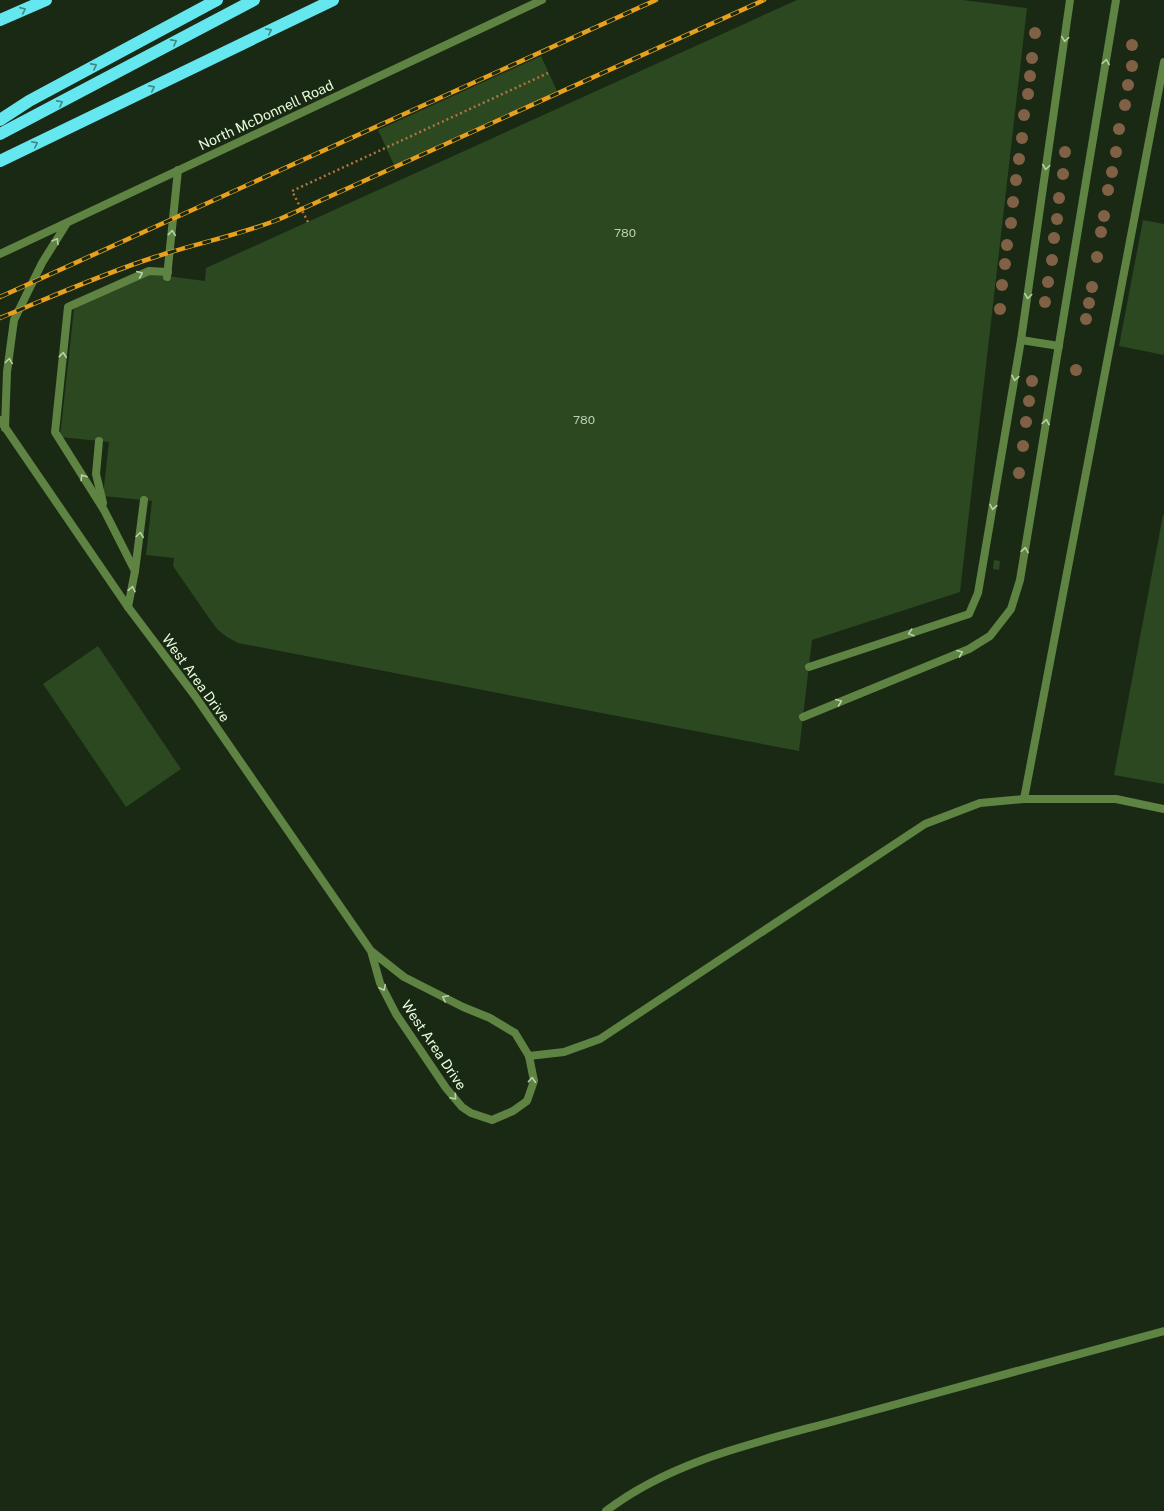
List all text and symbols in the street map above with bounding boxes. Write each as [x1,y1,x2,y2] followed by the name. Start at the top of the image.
[19,7,26,15] one-way arrow
[265,28,272,36] one-way arrow
[1061,36,1070,42] one-way arrow
[170,40,178,47] one-way arrow
[1101,59,1110,65] one-way arrow
[90,63,98,71] one-way arrow
[196,77,336,153] street label: North McDonnell Road
[148,85,155,93] one-way arrow
[55,100,63,108] one-way arrow
[31,141,38,149] one-way arrow
[1042,164,1051,170] one-way arrow
[614,226,636,240] house number: 780
[167,230,176,236] one-way arrow
[51,238,58,245] one-way arrow
[136,271,143,279] one-way arrow
[1024,293,1033,299] one-way arrow
[59,352,68,358] one-way arrow
[4,358,13,364] one-way arrow
[1011,375,1020,382] one-way arrow
[573,413,595,427] house number: 780
[1042,419,1050,425] one-way arrow
[80,474,88,481] one-way arrow
[989,504,998,510] one-way arrow
[135,532,144,538] one-way arrow
[1020,547,1029,553] one-way arrow
[127,586,135,592] one-way arrow
[908,629,915,637] one-way arrow
[159,631,233,725] street label: West Area Drive
[955,650,963,658] one-way arrow
[836,699,843,707] one-way arrow
[378,984,386,992] one-way arrow
[442,996,449,1003] one-way arrow
[398,997,470,1093] street label: West Area Drive
[527,1077,536,1084] one-way arrow
[449,1092,456,1100] one-way arrow

